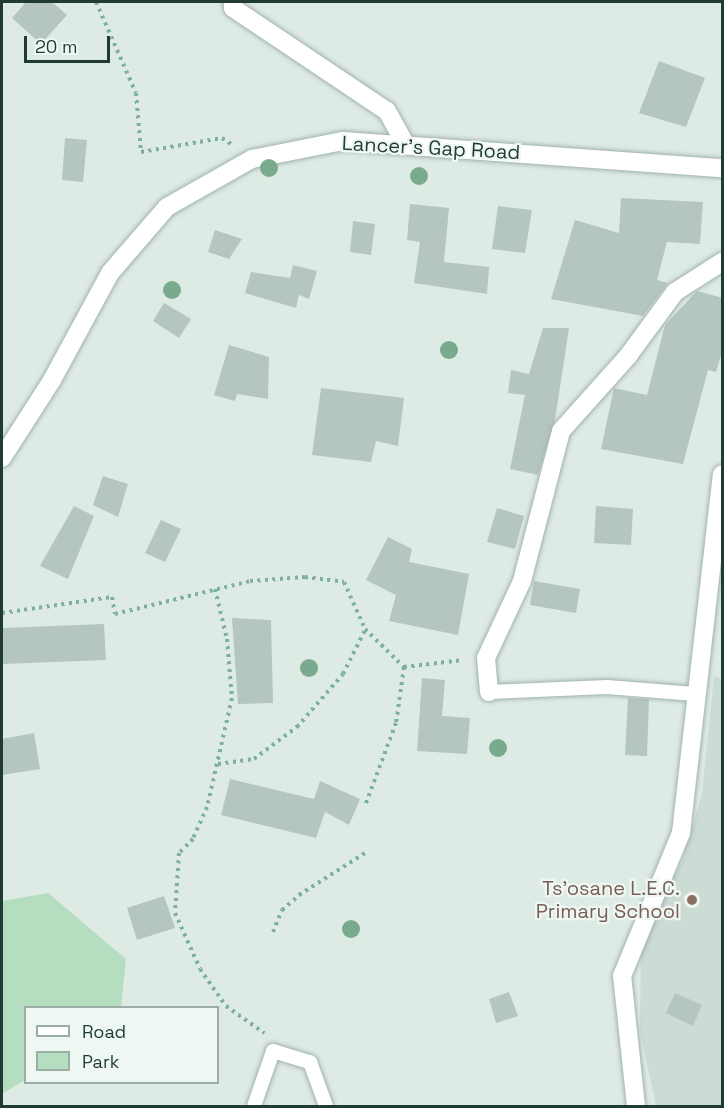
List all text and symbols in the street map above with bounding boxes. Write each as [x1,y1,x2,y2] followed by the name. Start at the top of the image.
[27,24,112,62] scale bar
[35,35,78,58] text: 20 m
[341,131,521,165] street label: Lancer's Gap Road
[536,876,680,923] place label: Ts'osane L.E.C. Primary School
[685,893,699,907] marker: Ts'osane L.E.C. Primary School
[24,1006,219,1084] legend
[82,1020,126,1043] text: Road
[82,1050,119,1073] text: Park

